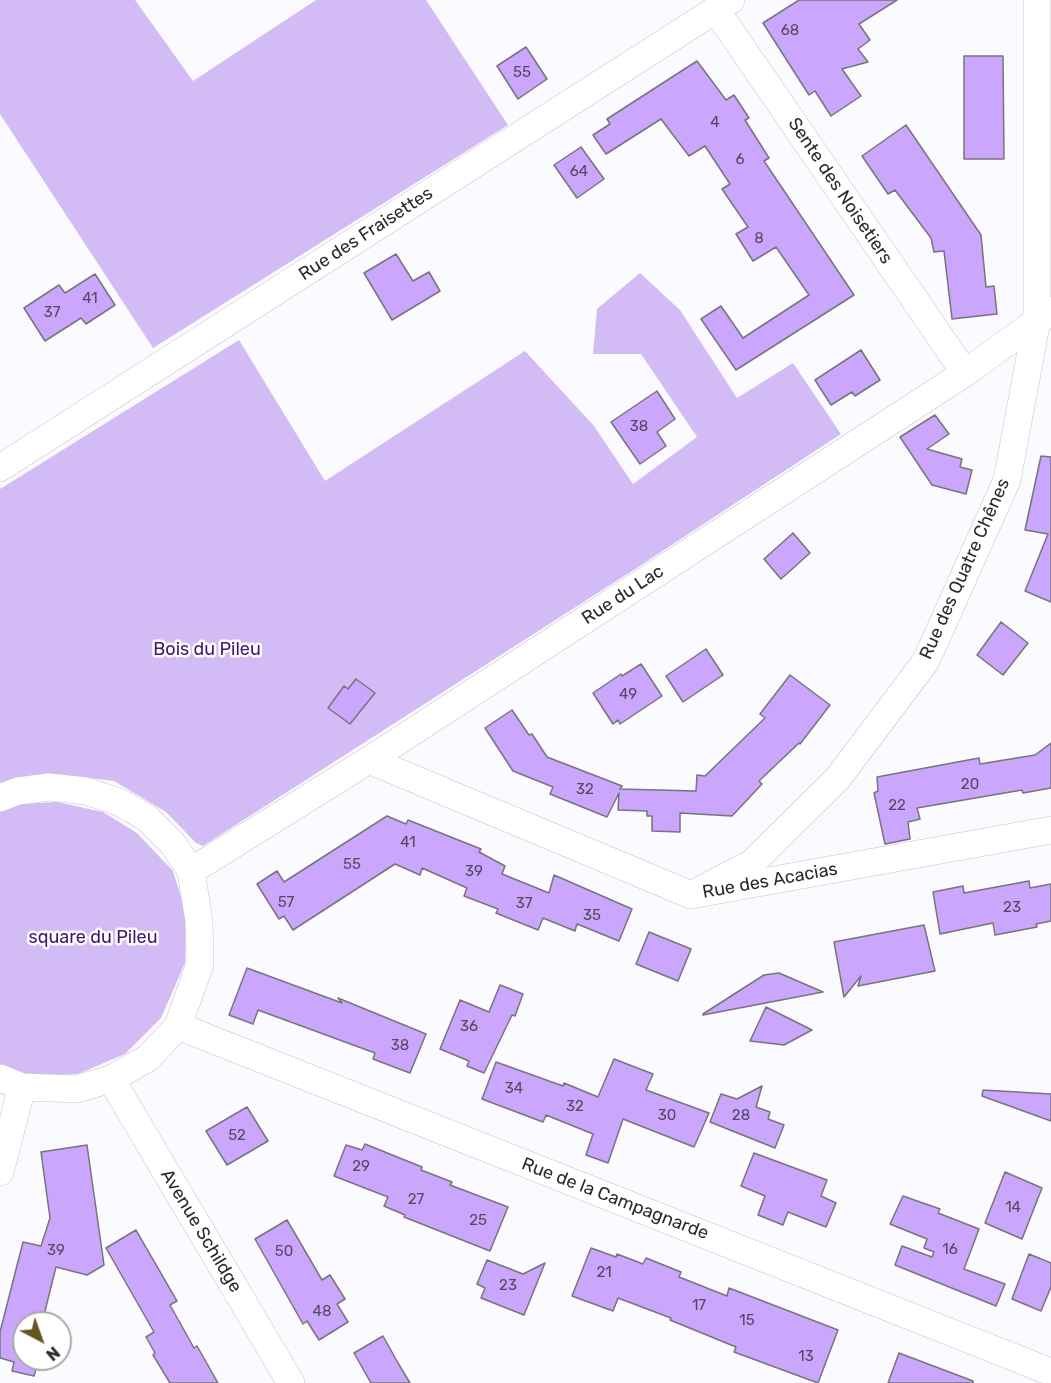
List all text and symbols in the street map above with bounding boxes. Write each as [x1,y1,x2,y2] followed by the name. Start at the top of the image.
[781,22,799,40] house number: 68
[513,64,531,82] house number: 55
[710,114,720,132] house number: 4
[783,114,897,268] street label: Sente des Noisetiers
[735,151,745,169] house number: 6
[570,163,588,181] house number: 64
[295,183,437,285] street label: Rue des Fraisettes
[754,230,764,248] house number: 8
[82,290,98,308] house number: 41
[44,304,60,322] house number: 37
[630,418,648,436] house number: 38
[915,475,1015,663] street label: Rue des Quatre Chênes
[578,561,668,629] street label: Rue du Lac
[153,639,261,661] park label: Bois du Pileu
[619,686,637,704] house number: 49
[961,776,979,794] house number: 20
[576,781,594,799] house number: 32
[888,797,906,815] house number: 22
[400,834,416,852] house number: 41
[343,856,361,874] house number: 55
[701,858,839,904] street label: Rue des Acacias
[465,863,483,881] house number: 39
[278,894,294,912] house number: 57
[516,895,532,913] house number: 37
[1003,899,1021,917] house number: 23
[583,907,601,925] house number: 35
[29,927,157,949] park label: square du Pileu
[460,1018,478,1036] house number: 36
[391,1037,409,1055] house number: 38
[505,1080,523,1098] house number: 34
[566,1098,584,1116] house number: 32
[658,1107,676,1125] house number: 30
[732,1107,750,1125] house number: 28
[228,1127,246,1145] house number: 52
[518,1153,712,1245] street label: Rue de la Campagnarde
[352,1158,370,1176] house number: 29
[156,1166,246,1296] street label: Avenue Schildge
[408,1191,424,1209] house number: 27
[1005,1199,1021,1217] house number: 14
[469,1212,487,1230] house number: 25
[942,1241,958,1259] house number: 16
[47,1242,65,1260] house number: 39
[275,1243,293,1261] house number: 50
[596,1264,612,1282] house number: 21
[499,1277,517,1295] house number: 23
[692,1297,706,1315] house number: 17
[313,1303,331,1321] house number: 48
[12,1311,72,1371] north arrow
[739,1312,755,1330] house number: 15
[42,1343,63,1364] text: N
[798,1348,814,1366] house number: 13

